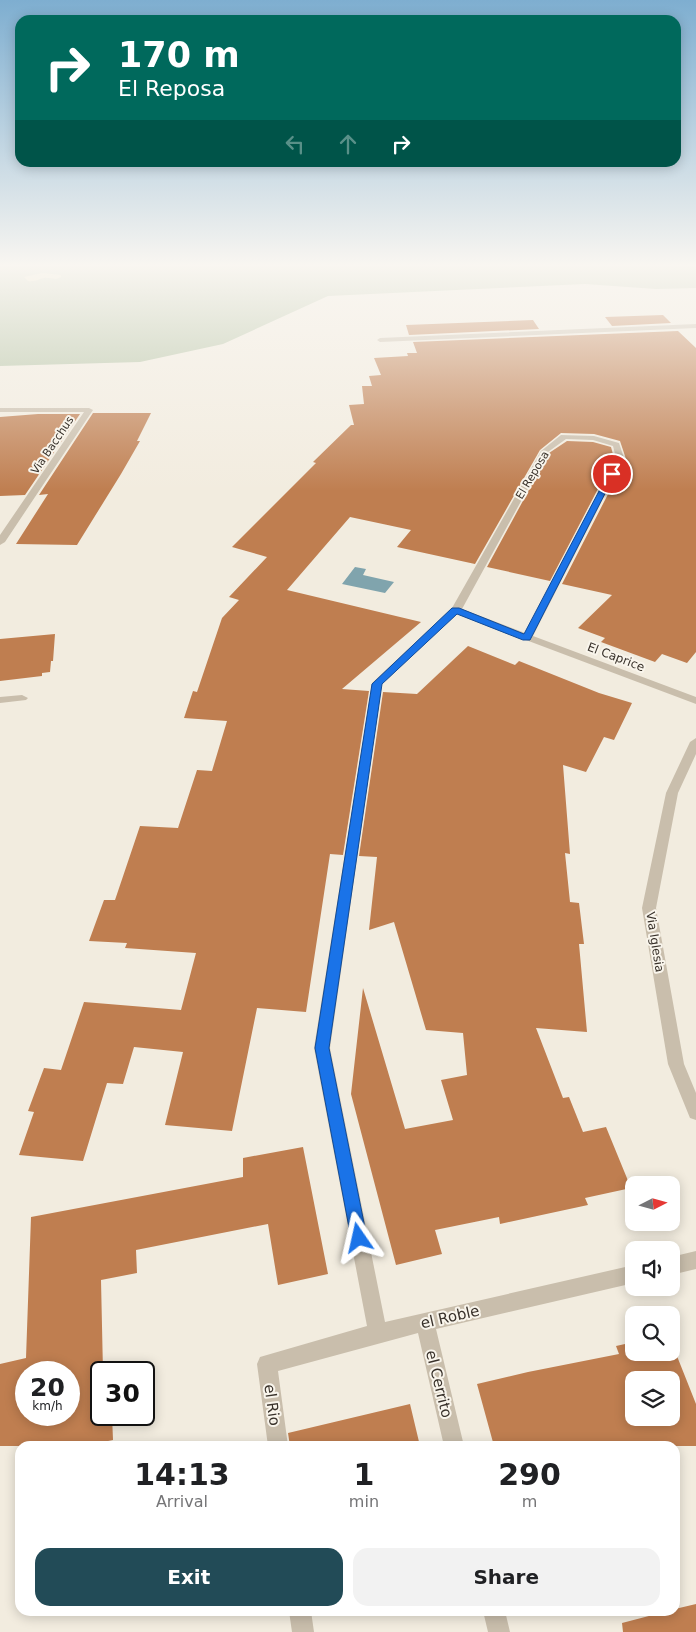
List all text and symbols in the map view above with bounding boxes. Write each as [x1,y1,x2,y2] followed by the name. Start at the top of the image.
[35,35,100,100] icon: right
[118,35,240,75] text: 170 m
[118,76,225,101] text: El Reposa
[281,130,309,158] icon: left
[334,130,362,158] icon: ahead
[387,130,415,158] icon: right
[28,414,77,477] street label: Via Bacchus
[513,449,552,502] street label: El Reposa
[591,453,633,495] pin
[598,460,626,488] icon: arrive
[585,640,647,674] street label: El Caprice
[643,911,667,973] street label: Via Iglesia
[625,1176,680,1231] north arrow
[625,1176,680,1426] map controls
[332,1211,384,1263] position arrow
[625,1241,680,1296] button: sound
[419,1301,481,1333] street label: el Roble
[625,1306,680,1361] button: search
[422,1348,456,1420] street label: el Cerrito
[90,1361,155,1426] speed limit sign: 30
[625,1371,680,1426] button: layers
[30,1373,65,1402] text: 20
[260,1383,284,1427] street label: el Rio
[32,1399,63,1413] text: km/h
[134,1457,230,1492] text: 14:13
[353,1457,374,1492] text: 1
[498,1457,561,1492] text: 290
[156,1492,208,1511] text: Arrival
[349,1492,379,1511] text: min
[522,1492,537,1511] text: m
[35,1548,343,1606] button: Exit
[353,1548,660,1606] button: Share

